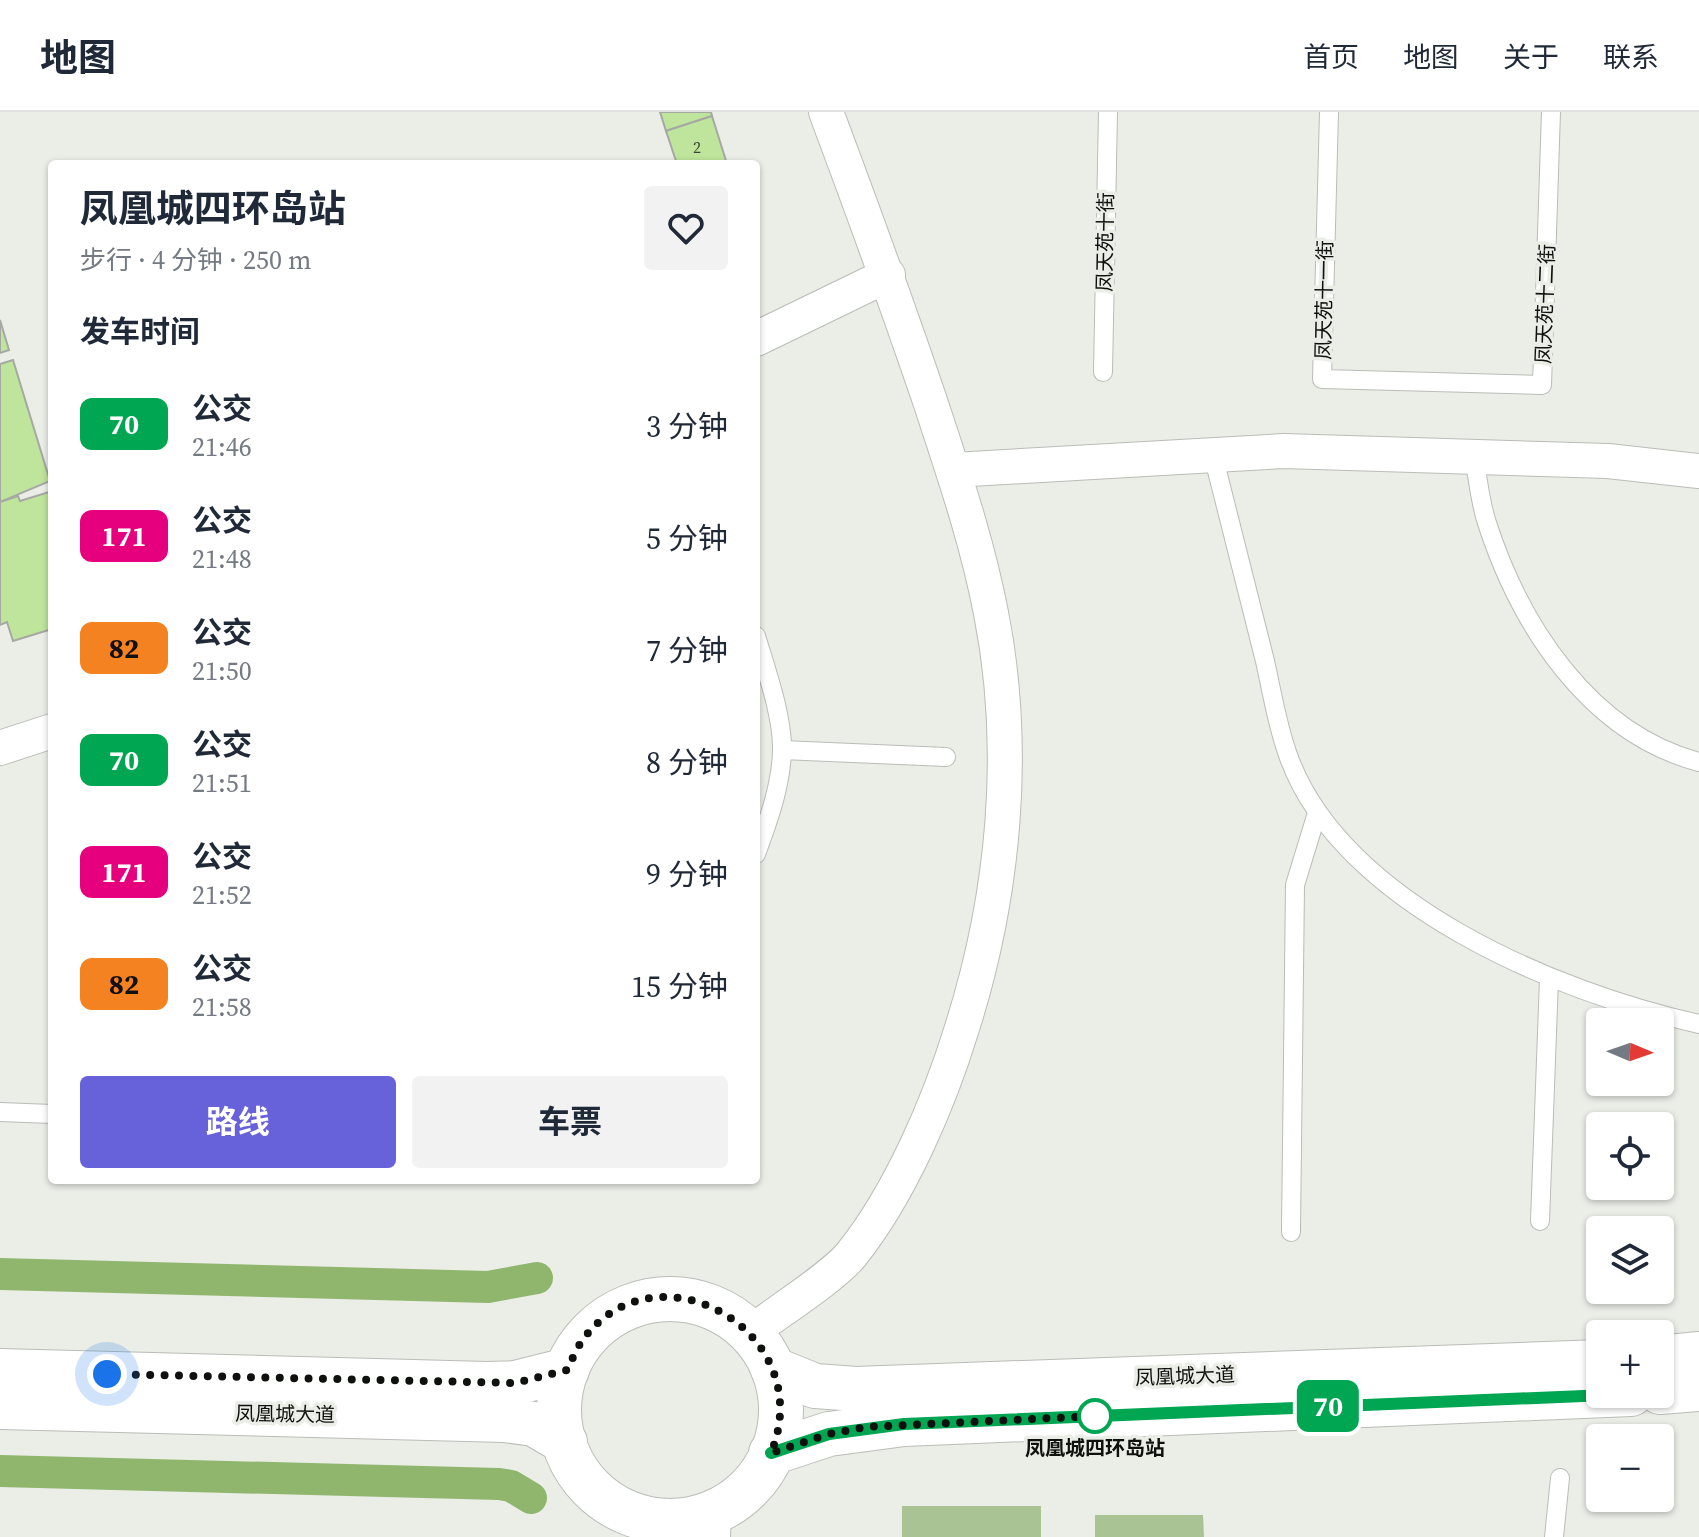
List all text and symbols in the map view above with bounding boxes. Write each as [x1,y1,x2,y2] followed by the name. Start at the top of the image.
[40,32,116,84] text: 地图
[1303,38,1359,76] text: 首页
[1403,38,1459,76] text: 地图
[1503,38,1559,76] text: 关于
[1603,38,1659,76] text: 联系
[693,136,701,158] house number: 2
[80,183,346,235] text: 凤凰城四环岛站
[644,186,728,270] button: heart
[1090,192,1120,292] street label: 凤天苑十街
[1309,240,1339,360] street label: 凤天苑十一街
[80,242,311,278] text: 步行 · 4 分钟 · 250 m
[1529,244,1561,364] street label: 凤天苑十二街
[80,311,200,352] text: 发车时间
[192,388,252,429] text: 公交
[109,405,139,443] text: 70
[646,406,728,447] text: 3 分钟
[192,429,252,465] text: 21:46
[192,500,252,541] text: 公交
[101,517,147,555] text: 171
[646,518,728,559] text: 5 分钟
[192,541,252,577] text: 21:48
[192,612,252,653] text: 公交
[109,629,139,667] text: 82
[646,630,728,671] text: 7 分钟
[192,653,252,689] text: 21:50
[192,724,252,765] text: 公交
[109,741,139,779] text: 70
[646,742,728,783] text: 8 分钟
[192,765,252,801] text: 21:51
[192,836,252,877] text: 公交
[101,853,147,891] text: 171
[646,854,728,895] text: 9 分钟
[192,877,252,913] text: 21:52
[192,948,252,989] text: 公交
[109,965,139,1003] text: 82
[631,966,728,1007] text: 15 分钟
[192,989,252,1025] text: 21:58
[1586,1008,1674,1096] north arrow
[1586,1008,1674,1512] map controls
[80,1076,396,1168] button: 路线
[412,1076,728,1168] button: 车票
[1586,1112,1674,1200] button: locate
[1586,1216,1674,1304] button: layers
[1586,1320,1674,1408] button: +
[87,1354,127,1394] your location
[1135,1360,1235,1392] street label: 凤凰城大道
[1292,1380,1364,1432] line badge: 70
[1313,1387,1343,1425] text: 70
[235,1399,335,1429] street label: 凤凰城大道
[1078,1399,1112,1433] marker: 凤凰城四环岛站
[1586,1424,1674,1512] button: −
[1025,1434,1165,1462] place label: 凤凰城四环岛站

